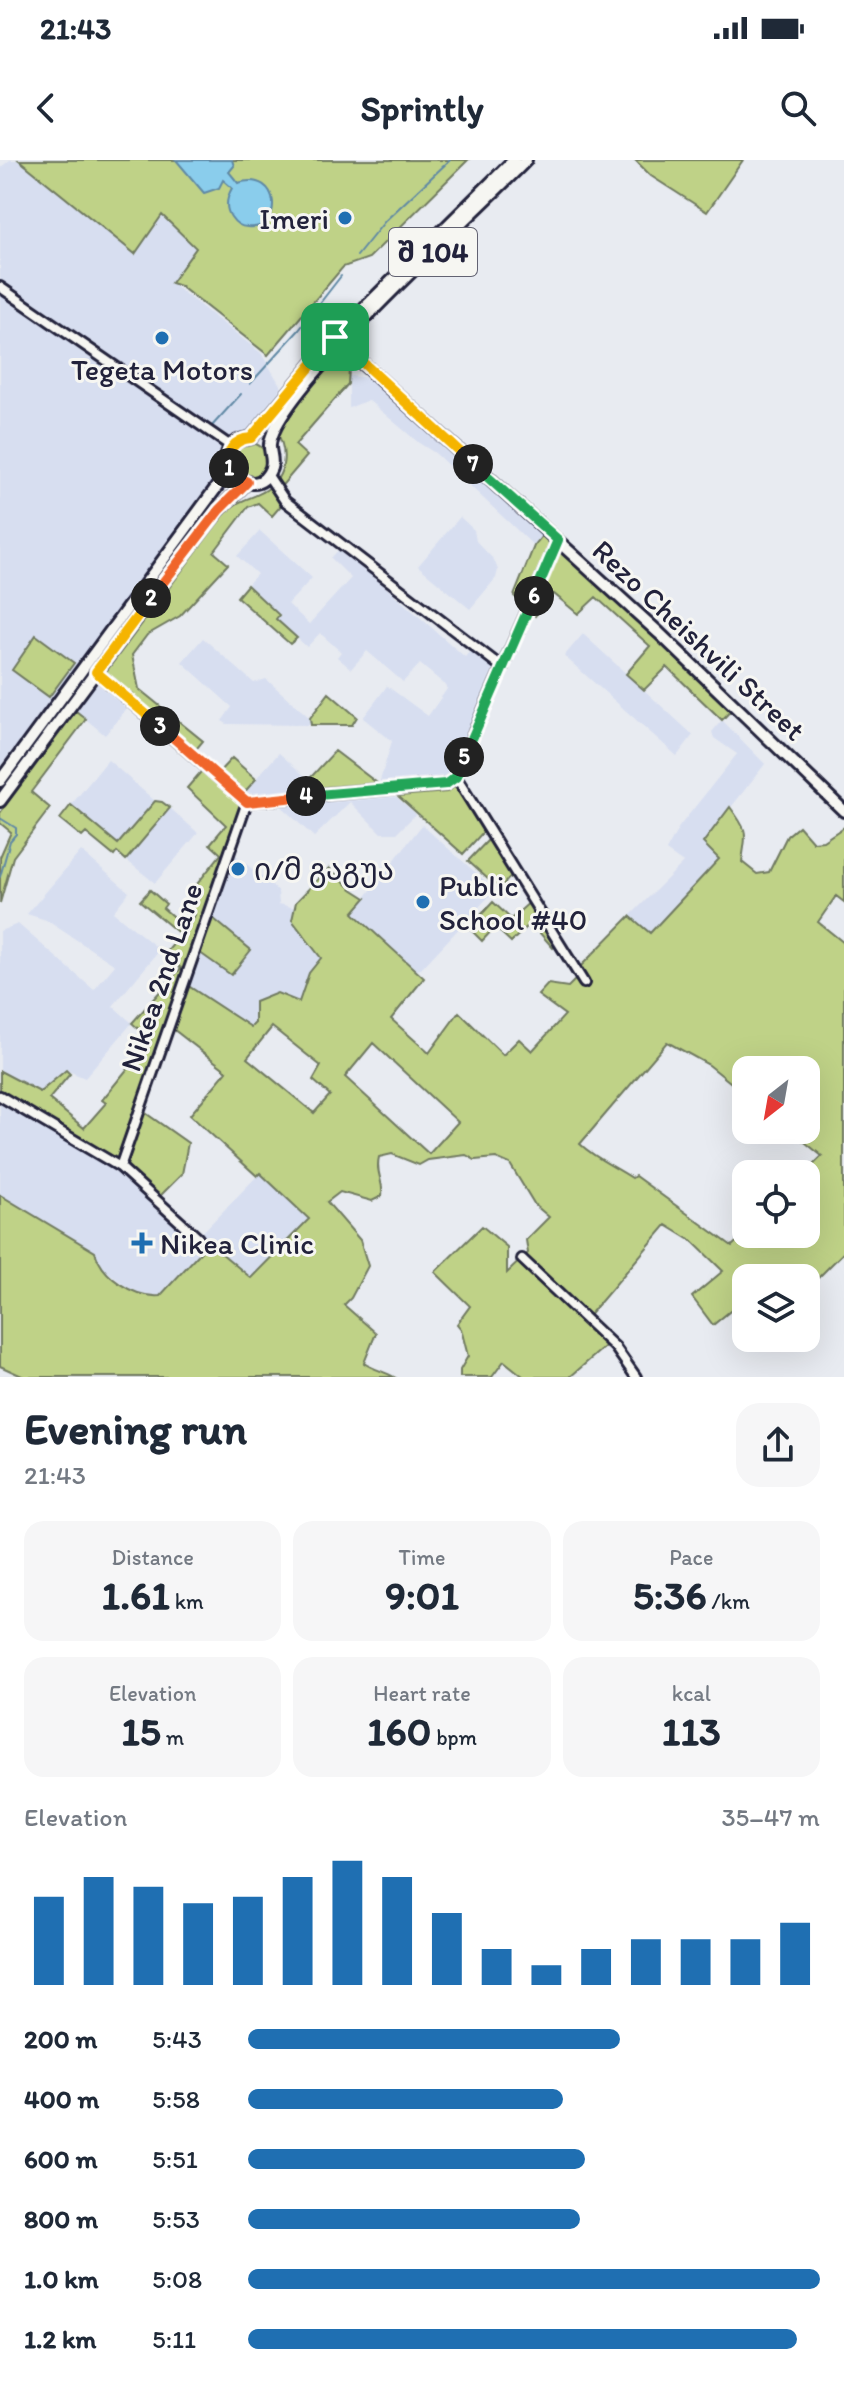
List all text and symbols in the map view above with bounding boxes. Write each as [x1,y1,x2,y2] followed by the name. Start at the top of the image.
[40,10,111,47] text: 21:43
[24,86,68,130] icon: back
[776,86,820,130] icon: search
[360,87,484,130] text: Sprintly
[259,200,329,237] place label: Imeri
[336,209,354,227] marker: Imeri
[389,228,477,276] road number: შ 104
[301,303,369,371] pin
[313,315,357,359] icon: arrive
[153,329,171,347] marker: Tegeta Motors
[71,351,253,388] place label: Tegeta Motors
[453,444,493,484] pin: 7
[209,448,249,488] pin: 1
[468,450,478,477] text: 7
[224,454,234,481] text: 1
[585,532,813,748] street label: Rezo Cheishvili Street
[514,576,554,616] pin: 6
[131,578,171,618] pin: 2
[528,582,540,609] text: 6
[145,584,157,611] text: 2
[140,706,180,746] pin: 3
[154,712,166,739] text: 3
[444,737,484,777] pin: 5
[458,743,470,770] text: 5
[286,776,326,816] pin: 4
[299,782,313,809] text: 4
[254,851,394,888] place label: ი/მ გაგუა
[229,860,247,878] marker: ი/მ გაგუა
[439,867,587,938] place label: Public School #40
[111,878,211,1076] street label: Nikea 2nd Lane
[414,893,432,911] marker: Public School #40
[732,1056,820,1144] north arrow
[732,1056,820,1352] map controls
[732,1160,820,1248] button: locate
[160,1225,314,1262] place label: Nikea Clinic
[131,1232,153,1254] marker: Nikea Clinic
[732,1264,820,1352] button: layers
[24,1402,247,1455] text: Evening run
[736,1403,820,1487] button: share
[24,1459,86,1491] text: 21:43
[111,1544,194,1571] text: Distance
[399,1544,445,1571] text: Time
[669,1544,713,1571] text: Pace
[102,1571,170,1619] text: 1.61
[385,1571,459,1619] text: 9:01
[633,1571,707,1619] text: 5:36
[170,1588,204,1615] text: km
[707,1588,750,1615] text: /km
[109,1680,196,1707] text: Elevation
[373,1680,471,1707] text: Heart rate
[672,1680,711,1707] text: kcal
[121,1707,161,1755] text: 15
[367,1707,431,1755] text: 160
[662,1707,721,1755] text: 113
[161,1724,184,1751] text: m
[431,1724,477,1751] text: bpm
[24,1801,127,1833] text: Elevation
[721,1801,820,1833] text: 35–47 m
[24,2023,97,2055] text: 200 m
[152,2023,202,2055] text: 5:43
[24,2083,99,2115] text: 400 m
[152,2083,200,2115] text: 5:58
[24,2143,98,2175] text: 600 m
[152,2143,198,2175] text: 5:51
[24,2203,98,2235] text: 800 m
[152,2203,200,2235] text: 5:53
[24,2263,99,2295] text: 1.0 km
[152,2263,202,2295] text: 5:08
[24,2323,96,2355] text: 1.2 km
[152,2323,196,2355] text: 5:11

